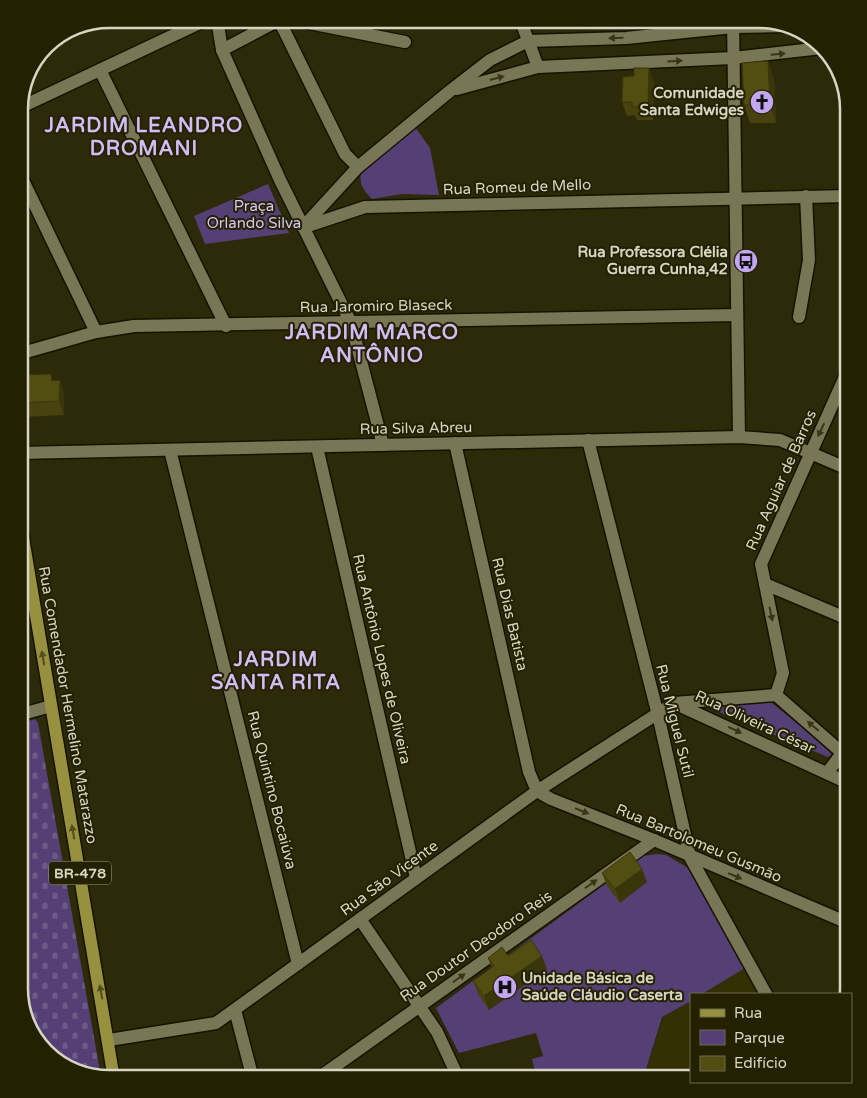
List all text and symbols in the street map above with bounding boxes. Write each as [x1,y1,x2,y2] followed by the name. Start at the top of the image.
[608,35,624,43] one-way arrow
[770,50,786,58] one-way arrow
[667,56,683,64] one-way arrow
[489,74,504,82] one-way arrow
[640,84,745,120] place label: Comunidade Santa Edwiges
[749,89,775,115] church icon: Comunidade Santa Edwiges
[44,114,243,161] district label: JARDIM LEANDRO DROMANI
[442,175,592,199] street label: Rua Romeu de Mello
[207,197,301,232] park label: Praça Orlando Silva
[577,243,728,278] place label: Rua Professora Clélia Guerra Cunha,42
[733,248,759,274] bus stop icon: Rua Professora Clélia Guerra Cunha,42
[300,296,452,316] street label: Rua Jaromiro Blaseck
[284,321,459,368] district label: JARDIM MARCO ANTÔNIO
[742,407,820,553] street label: Rua Aguiar de Barros
[360,418,472,438] street label: Rua Silva Abreu
[816,423,824,437] one-way arrow
[349,552,415,766] street label: Rua Antônio Lopes de Oliveira
[488,555,532,673] street label: Rua Dias Batista
[35,565,101,845] street label: Rua Comendador Hermelino Matarazzo
[767,606,775,621] one-way arrow
[211,648,341,695] district label: JARDIM SANTA RITA
[39,650,47,666] one-way arrow
[652,662,698,780] street label: Rua Miguel Sutil
[692,686,818,758] street label: Rua Oliveira César
[244,709,300,871] street label: Rua Quintino Bocaiúva
[807,720,819,732] one-way arrow
[727,726,742,735] one-way arrow
[613,800,785,886] street label: Rua Bartolomeu Gusmão
[574,808,589,816] one-way arrow
[68,824,76,840] one-way arrow
[337,837,441,919] street label: Rua São Vicente
[49,861,111,884] road number: BR-478
[728,872,742,880] one-way arrow
[585,880,598,890] one-way arrow
[396,887,556,1005] street label: Rua Doutor Deodoro Reis
[522,969,683,1004] place label: Unidade Básica de Saúde Cláudio Caserta
[452,973,465,984] one-way arrow
[492,974,518,1000] hospital icon: Unidade Básica de Saúde Cláudio Caserta
[96,984,104,1000] one-way arrow
[690,993,852,1083] legend
[734,1004,762,1022] text: Rua
[734,1029,785,1047] text: Parque
[734,1054,787,1072] text: Edifício

